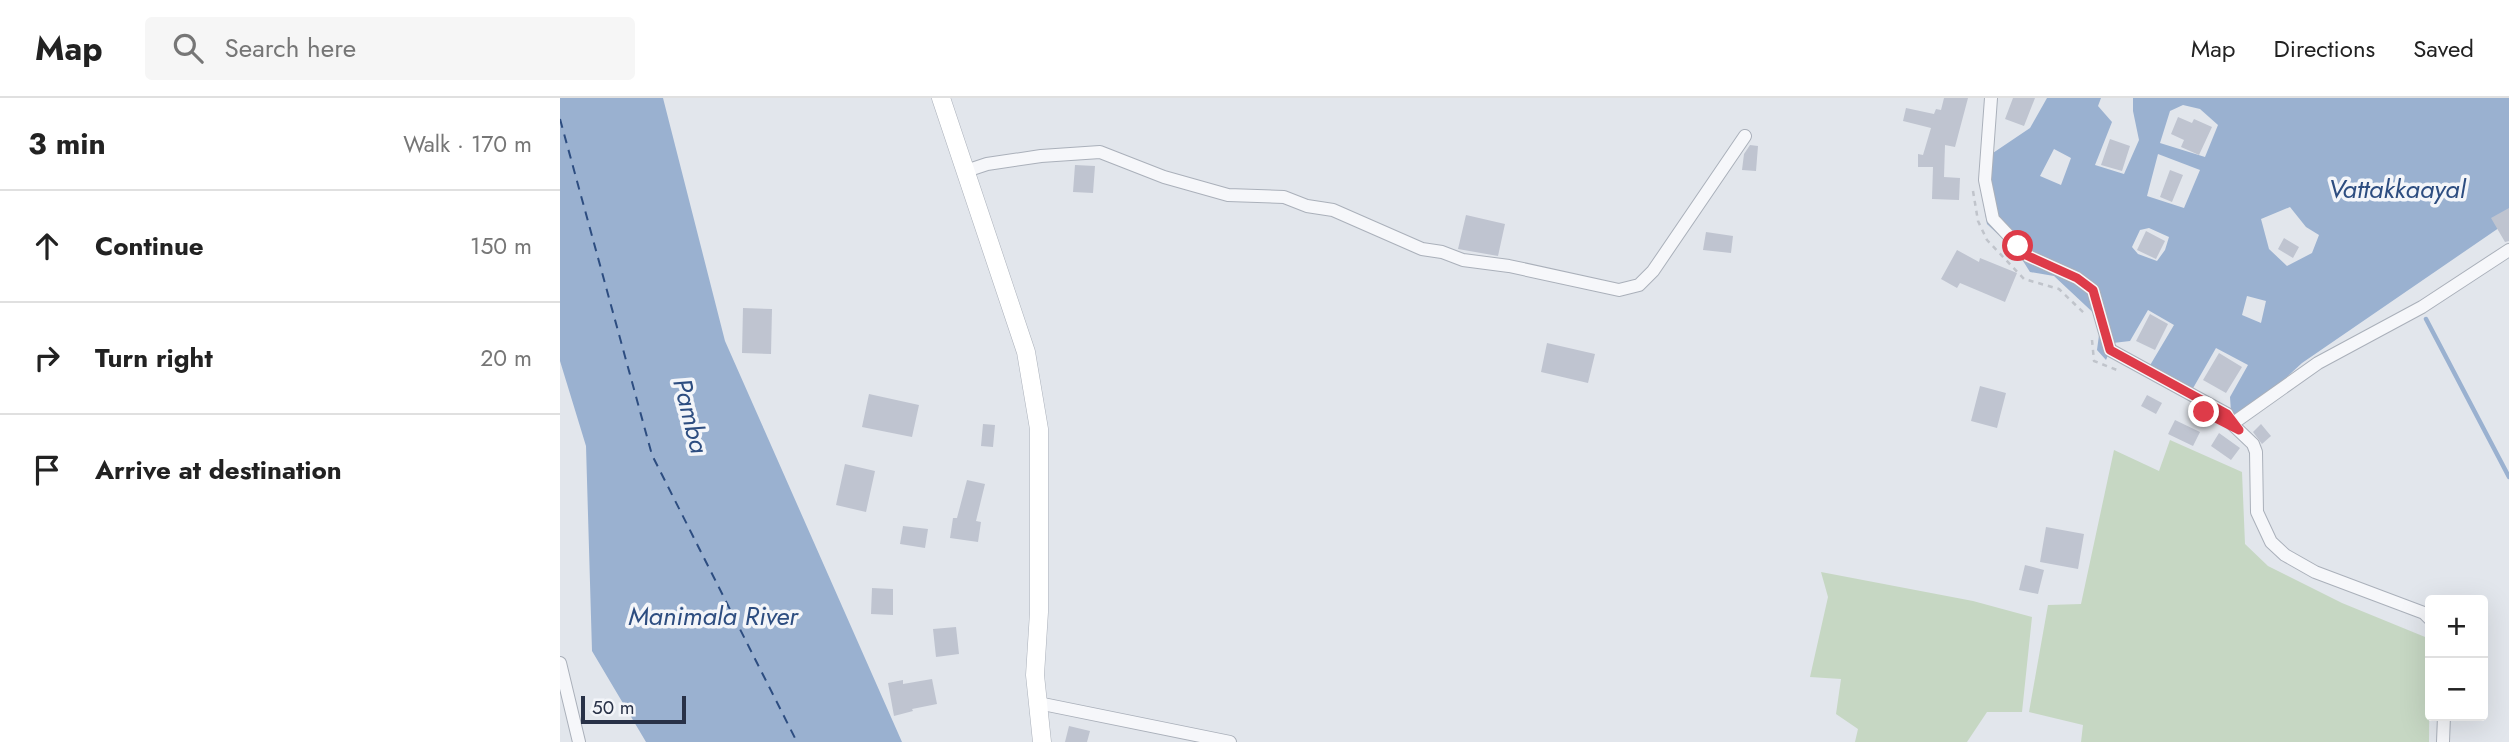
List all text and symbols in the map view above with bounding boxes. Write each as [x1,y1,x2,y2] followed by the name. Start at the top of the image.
[145,17,635,80] search box
[35,25,103,72] text: Map
[169,29,207,67] icon: search
[225,29,356,67] text: Search here
[2191,31,2236,66] text: Map
[2274,31,2375,66] text: Directions
[2413,31,2474,66] text: Saved
[28,122,106,165] text: 3 min
[403,127,532,161] text: Walk · 170 m
[2328,170,2467,208] water label: Vattakkaayal
[28,227,66,265] icon: ahead
[95,227,204,265] text: Continue
[470,229,532,263] text: 150 m
[2002,230,2033,261] route start
[28,339,66,377] icon: right
[95,339,213,377] text: Turn right
[480,341,532,375] text: 20 m
[663,375,719,458] water label: Pamba
[2188,396,2219,427] route end
[28,451,66,489] icon: arrive
[95,451,342,489] text: Arrive at destination
[2425,595,2488,721] map controls
[2425,595,2488,658] button: +
[628,597,799,635] water label: Manimala River
[2425,658,2488,721] button: −
[581,693,686,725] scale bar
[592,694,635,721] text: 50 m

